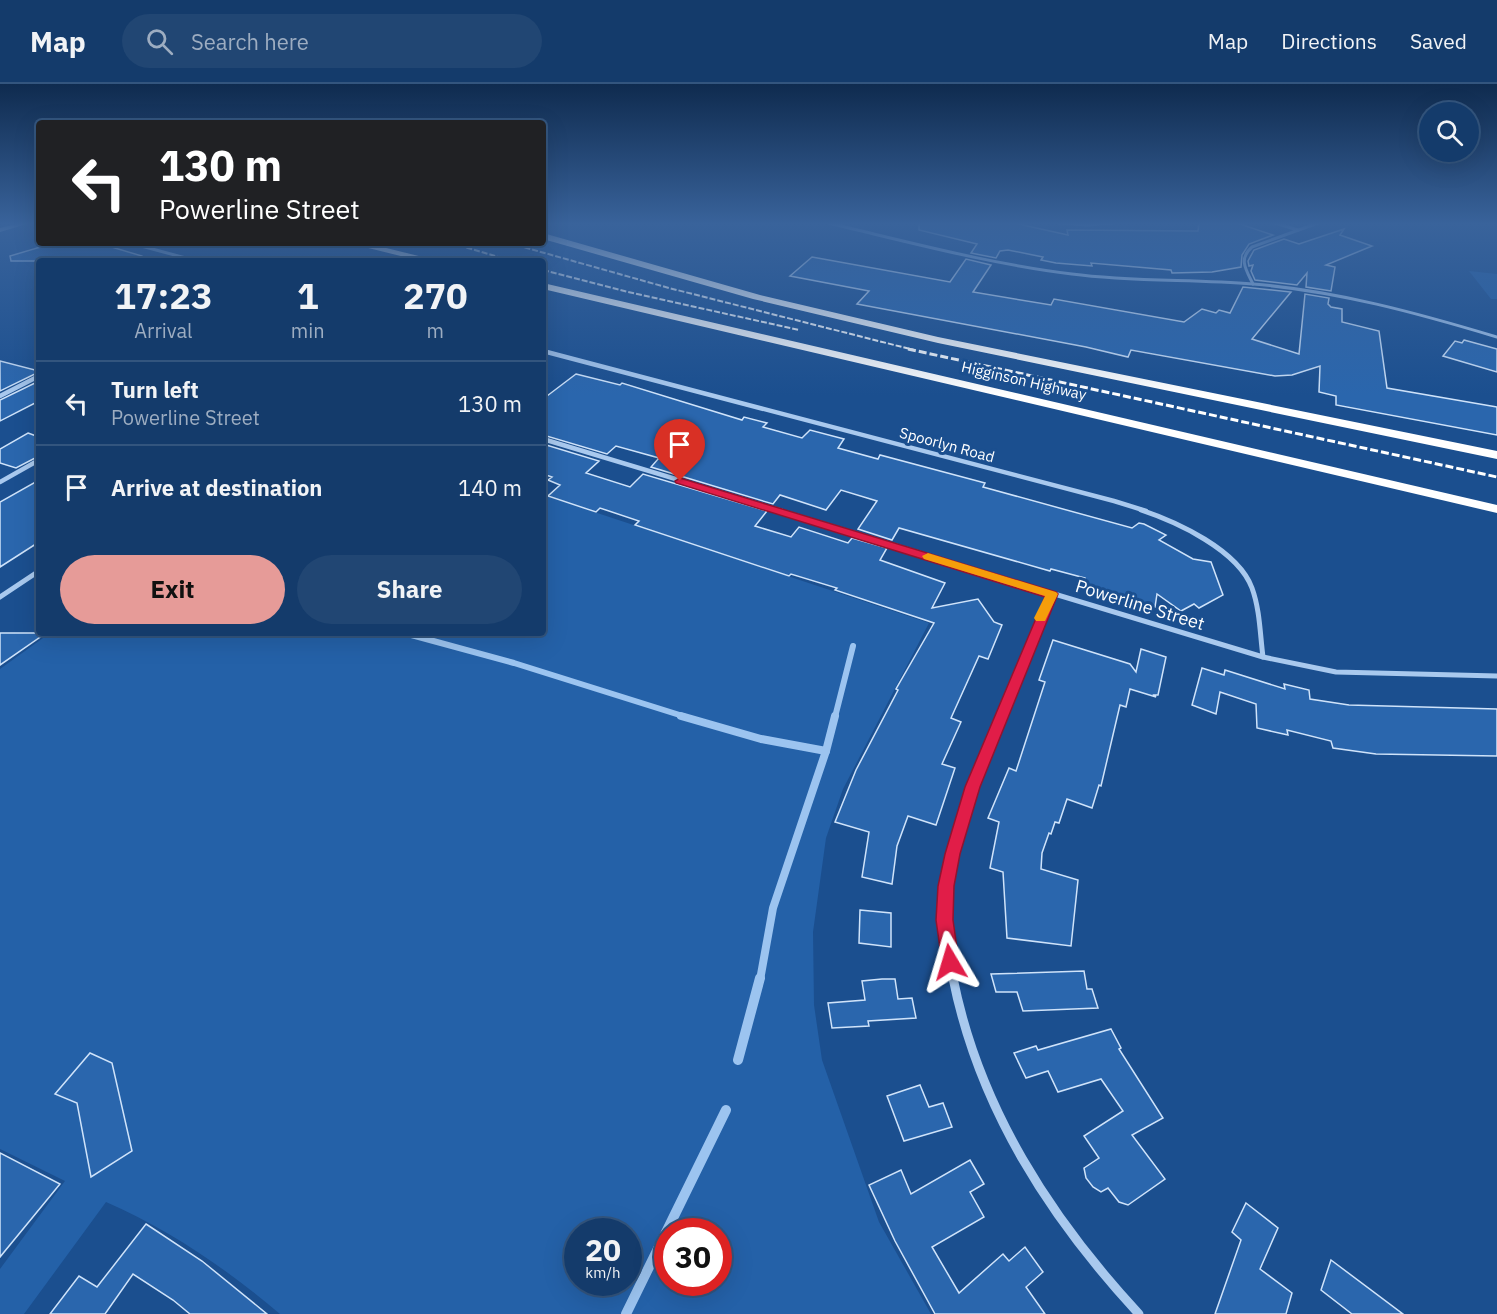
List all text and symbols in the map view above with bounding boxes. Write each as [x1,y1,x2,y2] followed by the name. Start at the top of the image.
[122,14,542,68] search box
[30,23,86,60] text: Map
[143,25,176,58] icon: search
[191,27,309,56] text: Search here
[1208,27,1248,55] text: Map
[1281,27,1377,55] text: Directions
[1410,27,1467,55] text: Saved
[1419,102,1479,162] map controls
[1419,102,1479,162] button: search
[159,138,282,193] text: 130 m
[60,144,138,222] icon: left
[159,191,360,226] text: Powerline Street
[114,272,213,319] text: 17:23
[297,272,319,319] text: 1
[403,272,468,319] text: 270
[134,317,193,344] text: Arrival
[291,317,325,344] text: min
[427,317,444,344] text: m
[960,357,1089,404] street label: Higginson Highway
[111,375,199,404] text: Turn left
[60,387,93,420] icon: left
[458,389,522,418] text: 130 m
[111,404,260,431] text: Powerline Street
[654,419,705,481] pin
[897,423,997,466] street label: Spoorlyn Road
[663,428,696,461] icon: arrive
[60,471,93,504] icon: arrive
[111,473,322,502] text: Arrive at destination
[458,473,522,502] text: 140 m
[60,555,285,624] button: Exit
[297,555,522,624] button: Share
[1073,574,1208,635] street label: Powerline Street
[918,930,982,994] position arrow
[654,1218,732,1296] speed limit sign: 30
[585,1230,621,1269] text: 20
[585,1263,621,1282] text: km/h

